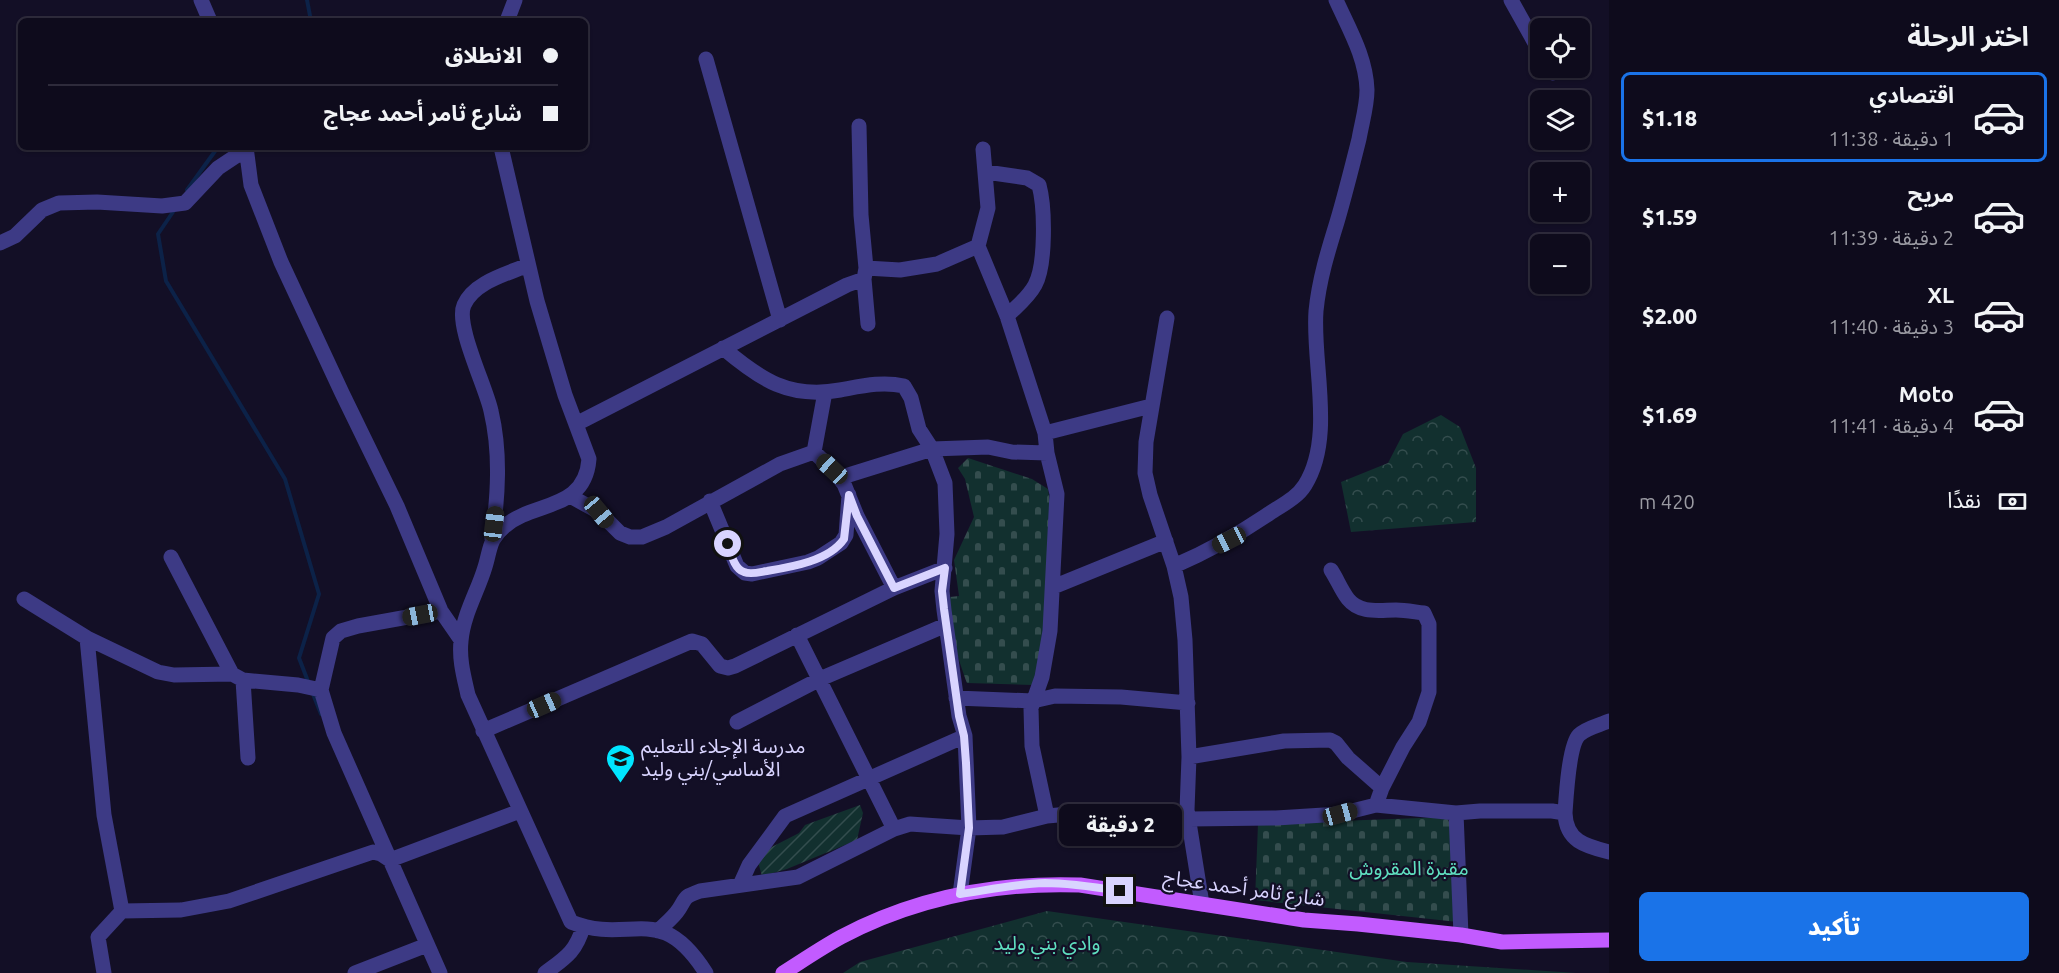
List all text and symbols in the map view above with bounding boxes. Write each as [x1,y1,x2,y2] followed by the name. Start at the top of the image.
[1530,18,1590,294] map controls
[1530,18,1590,78] button: locate
[1907,21,2029,51] text: اختر الرحلة
[445,42,522,67] text: الانطلاق
[1869,82,1954,107] text: اقتصادي
[1530,90,1590,150] button: layers
[1972,90,2026,144] icon: car
[323,100,522,125] text: شارع ثامر أحمد عجاج
[1642,105,1697,130] text: $1.18
[1828,127,1954,150] text: 1 دقيقة · 11:38
[1530,162,1590,222] button: +
[1908,181,1954,206] text: مريح
[1972,189,2026,243] icon: car
[1642,204,1697,229] text: $1.59
[1828,226,1954,249] text: 2 دقيقة · 11:39
[1530,234,1590,294] button: −
[1927,282,1954,307] text: XL
[1972,288,2026,342] icon: car
[1642,303,1697,328] text: $2.00
[1828,315,1954,338] text: 3 دقيقة · 11:40
[1899,381,1954,406] text: Moto
[1972,387,2026,441] icon: car
[1642,402,1697,427] text: $1.69
[1828,414,1954,437] text: 4 دقيقة · 11:41
[813,450,851,488] car
[1996,485,2029,518] icon: cash
[1947,487,1981,512] text: نقدًا
[1639,490,1695,513] text: 420 m
[581,492,617,532] car
[483,505,505,543] car
[1209,524,1249,556] car
[714,530,741,557] route start
[401,603,439,627] car
[524,689,564,721] car
[641,734,806,785] place label: مدرسة الإجلاء للتعليم الأساسي/بني وليد
[604,742,636,784] school or university icon: مدرسة الإجلاء للتعليم الأساسي/بني وليد
[1320,801,1360,827] car
[1058,804,1182,846] callout: 2 دقيقة
[1086,813,1155,836] text: 2 دقيقة
[1349,856,1469,880] park label: مقبرة المقروش
[1161,865,1326,914] street label: شارع ثامر أحمد عجاج
[1106,877,1133,904] route end
[1639,892,2029,961] button: تأكيد
[994,931,1100,959] park label: وادي بني وليد

